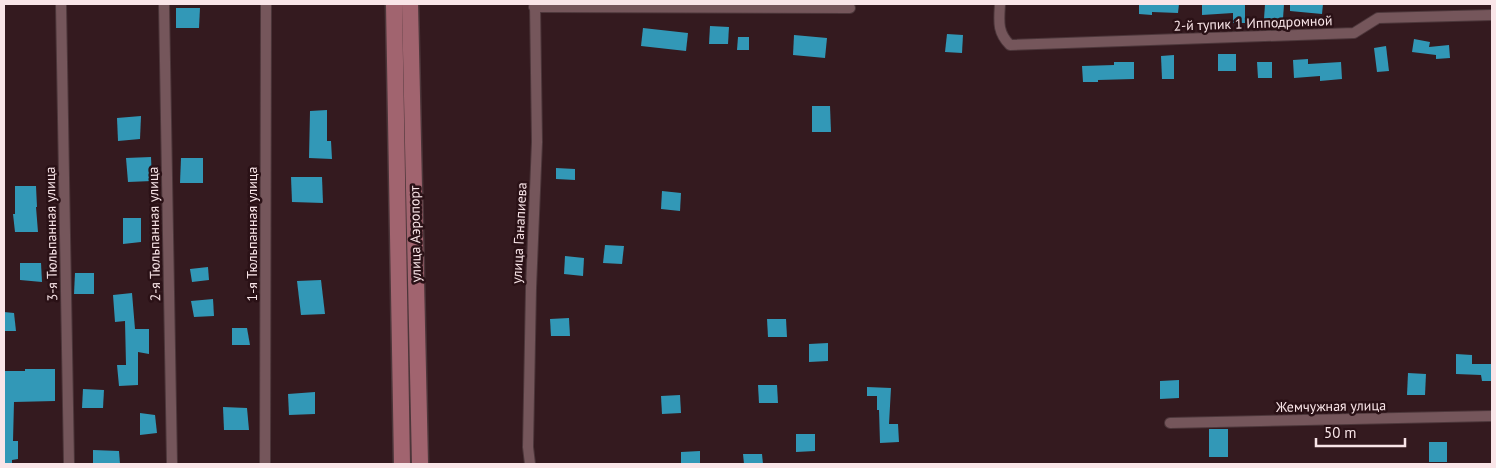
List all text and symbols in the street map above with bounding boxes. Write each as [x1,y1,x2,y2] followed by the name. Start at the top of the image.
[1173,11,1333,35] street label: 2-й тупик 1 Ипподромной
[41,166,61,302] street label: 3-я Тюльпанная улица
[144,166,164,302] street label: 2-я Тюльпанная улица
[243,166,261,301] street label: 1-я Тюльпанная улица
[507,182,531,284] street label: улица Ганапиева
[405,185,425,282] street label: улица Аэропорт
[1275,396,1386,416] street label: Жемчужная улица
[1316,416,1405,448] scale bar
[1324,423,1357,442] text: 50 m

